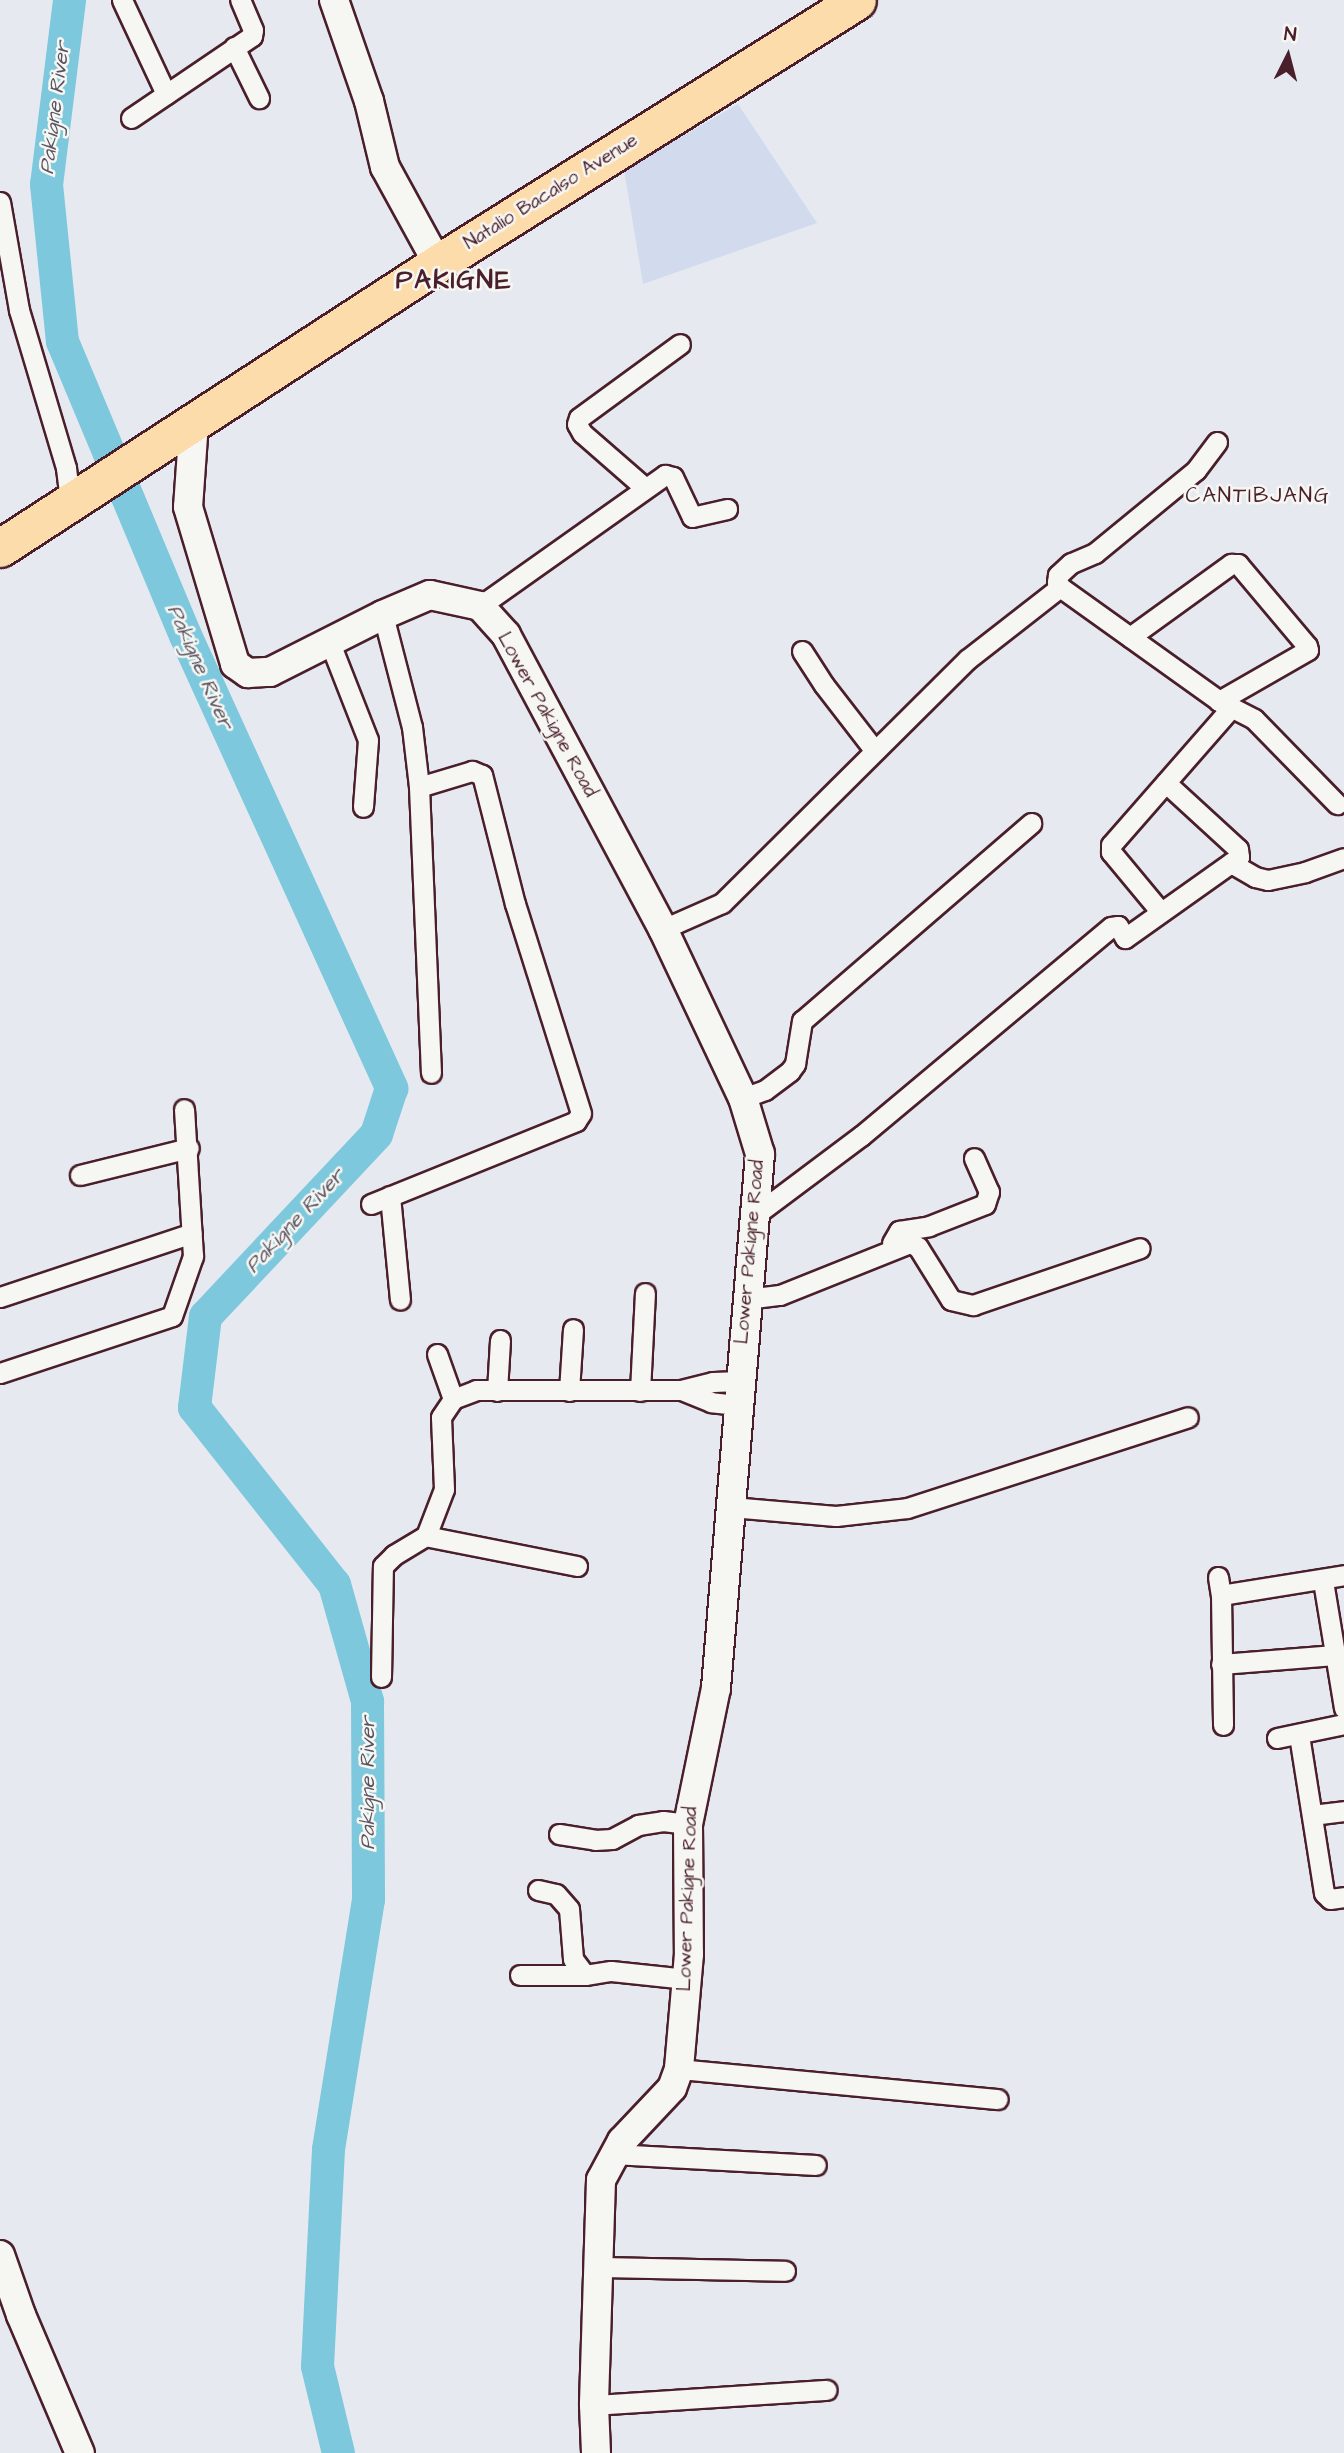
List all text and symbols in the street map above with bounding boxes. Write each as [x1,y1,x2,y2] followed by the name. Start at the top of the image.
[1253,21,1323,91] north arrow
[1283,21,1298,49] text: N
[34,40,76,176] water label: Pakigne River
[460,129,642,255] street label: Natalio Bacalso Avenue
[397,265,511,297] district label: PAKIGNE
[1187,483,1329,509] district label: CANTIBJANG
[161,601,239,733] water label: Pakigne River
[492,629,602,801] street label: Lower Pakigne Road
[731,1159,769,1345] street label: Lower Pakigne Road
[240,1164,350,1278] water label: Pakigne River
[355,1716,381,1850] water label: Pakigne River
[673,1806,703,1992] street label: Lower Pakigne Road

